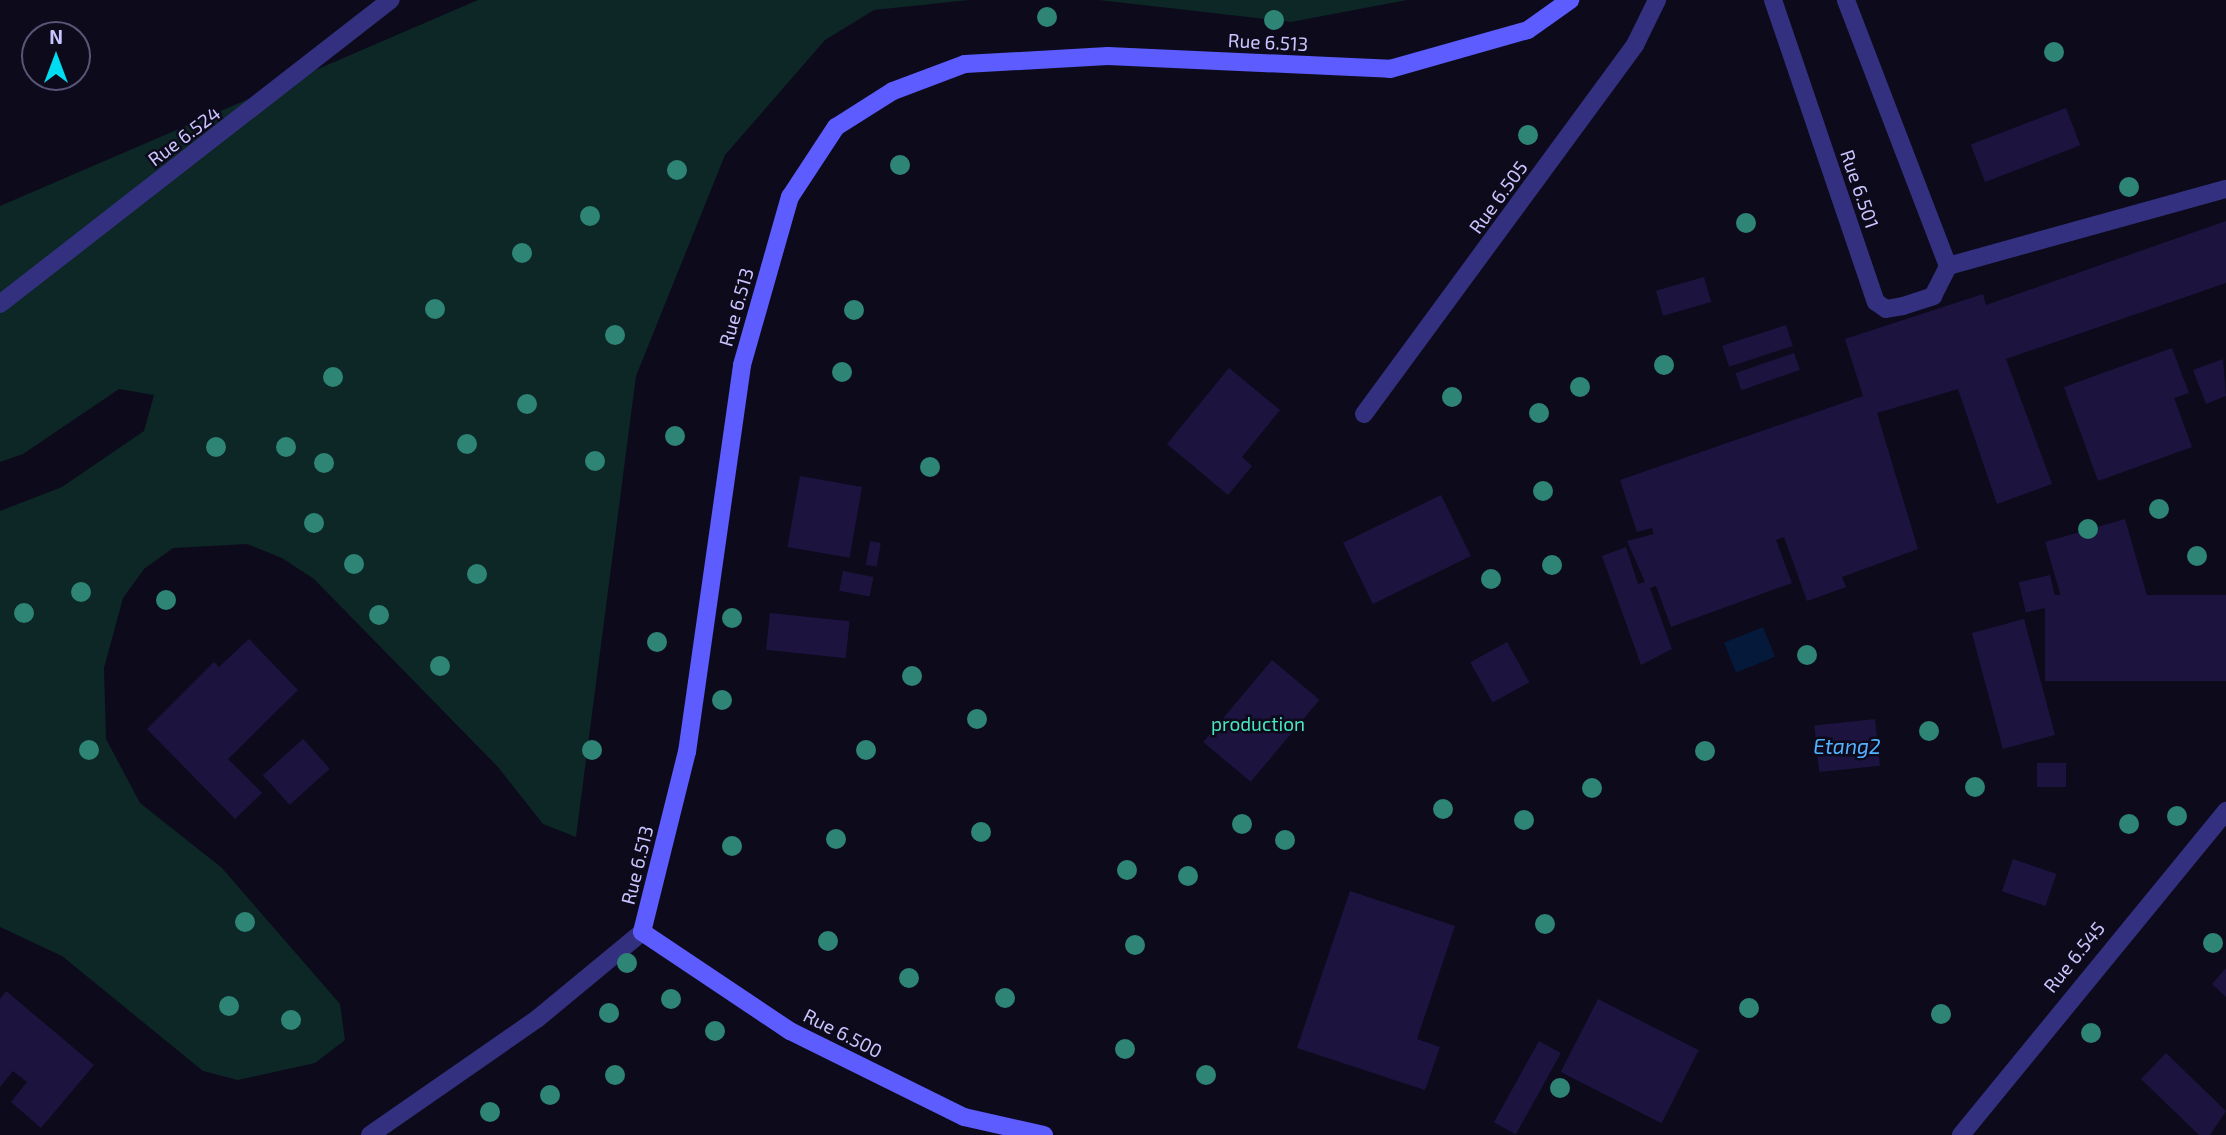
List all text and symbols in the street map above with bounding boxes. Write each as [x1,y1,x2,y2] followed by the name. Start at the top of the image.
[21,21,91,91] north arrow
[49,25,63,48] text: N
[1227,29,1309,55] street label: Rue 6.513
[143,101,225,171] street label: Rue 6.524
[1836,147,1884,231] street label: Rue 6.501
[1464,156,1532,238] street label: Rue 6.505
[714,265,758,349] street label: Rue 6.513
[1211,713,1305,735] park label: production
[1813,733,1881,759] water label: Etang2
[616,823,658,907] street label: Rue 6.513
[2039,917,2109,997] street label: Rue 6.545
[800,1003,886,1063] street label: Rue 6.500

